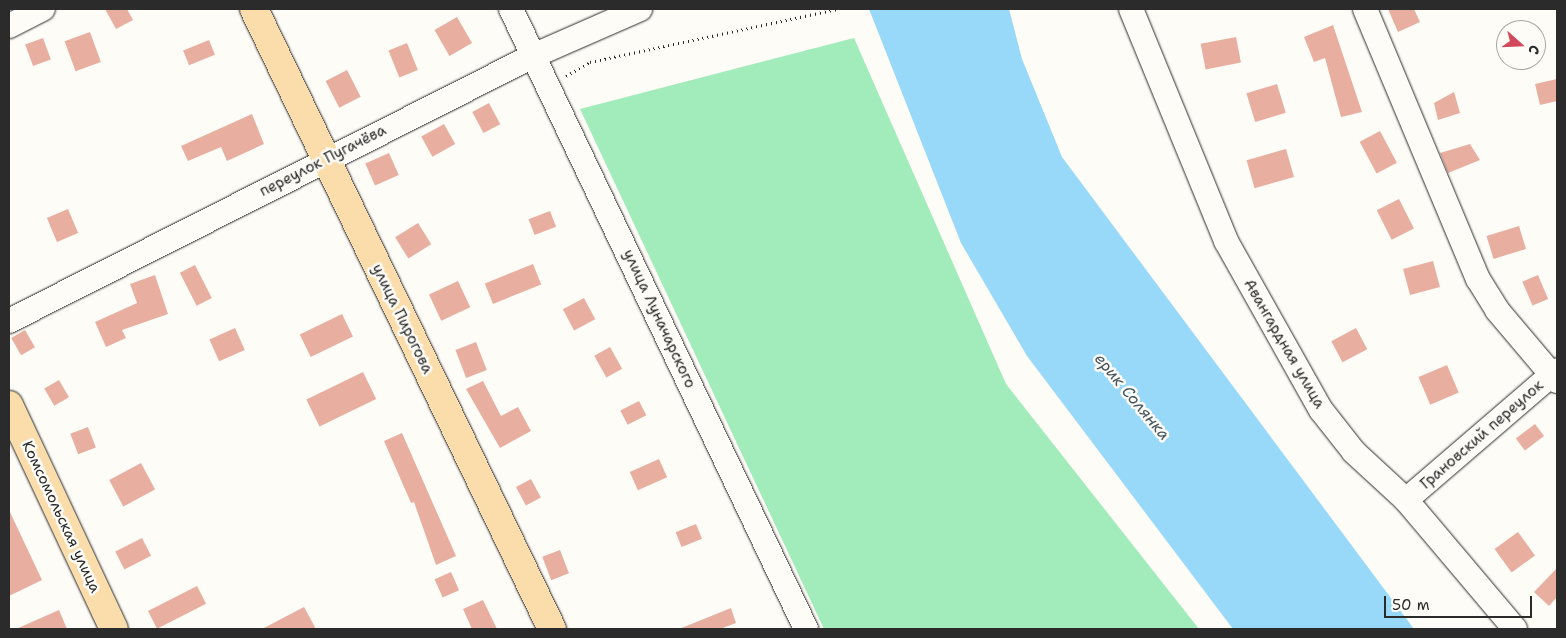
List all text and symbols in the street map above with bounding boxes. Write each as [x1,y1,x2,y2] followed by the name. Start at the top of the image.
[1496,20,1546,70] north arrow
[1524,43,1544,57] text: С
[257,121,389,201] street label: переулок Пугачёва
[619,247,699,391] street label: улица Луначарского
[368,261,436,377] street label: улица Пирогова
[1240,276,1328,412] street label: Авангардная улица
[1090,350,1174,444] water label: ерик Солянка
[1417,377,1547,493] street label: Грановский переулок
[18,438,104,596] street label: Комсомольская улица
[1386,586,1534,618] scale bar
[1392,595,1430,615] text: 50 m

